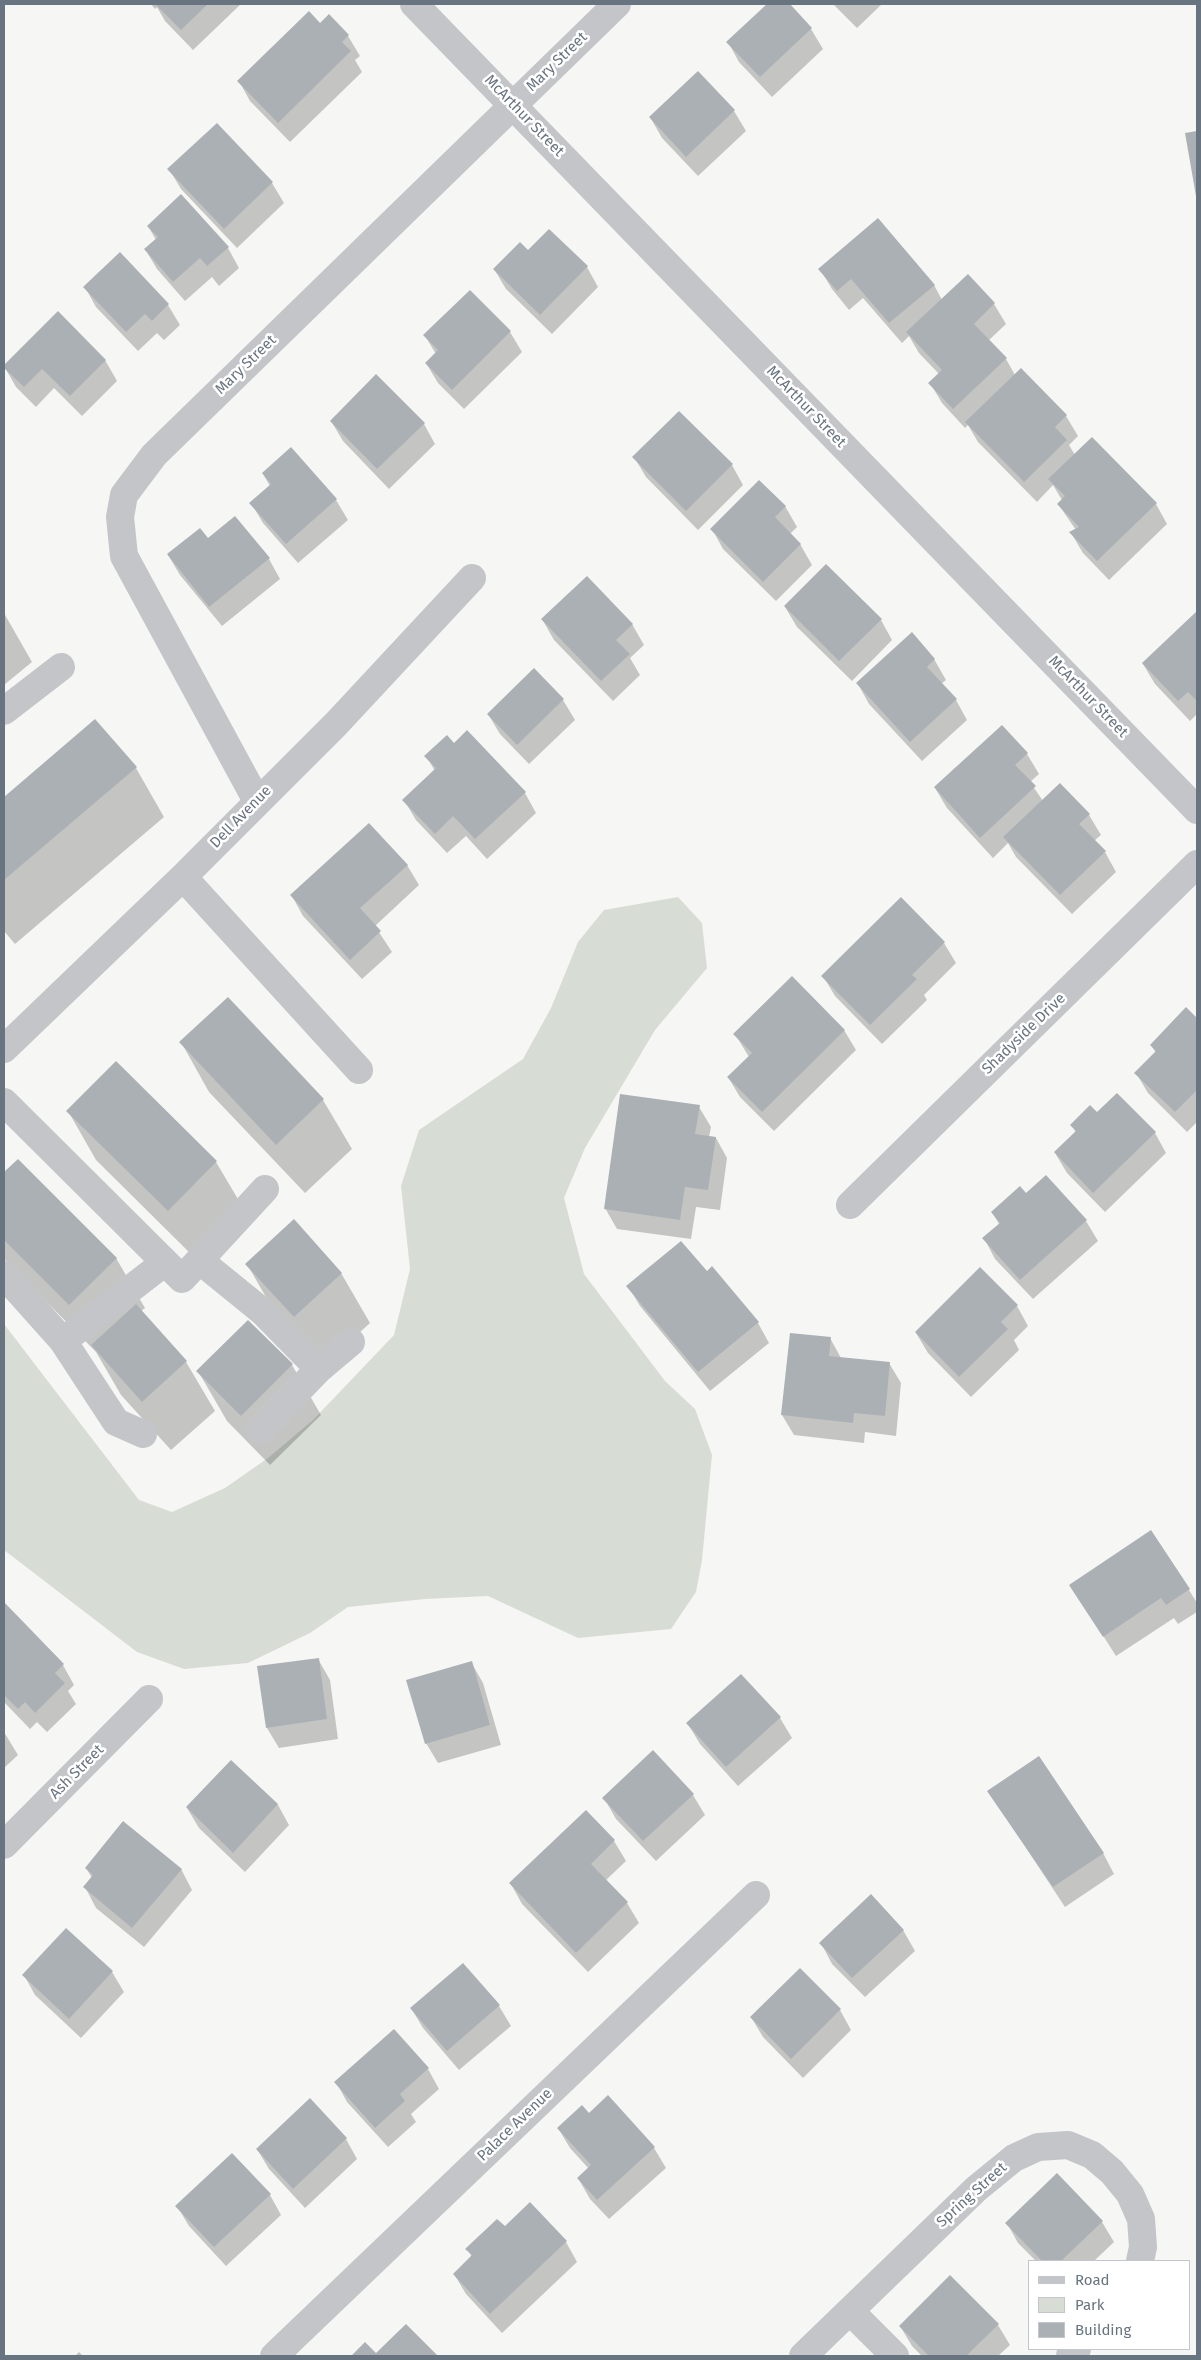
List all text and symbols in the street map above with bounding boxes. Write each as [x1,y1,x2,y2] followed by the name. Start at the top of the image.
[523,29,591,95] street label: Mary Street
[480,71,568,161] street label: McArthur Street
[212,332,280,398] street label: Mary Street
[762,362,850,452] street label: McArthur Street
[1044,652,1132,742] street label: McArthur Street
[207,782,275,852] street label: Dell Avenue
[979,990,1069,1078] street label: Shadyside Drive
[46,1741,108,1803] street label: Ash Street
[474,2085,556,2165] street label: Palace Avenue
[933,2159,1011,2231] street label: Spring Street
[1028,2260,1191,2350] legend
[1075,2271,1110,2289] text: Road
[1075,2296,1105,2314] text: Park
[1075,2321,1131,2339] text: Building

